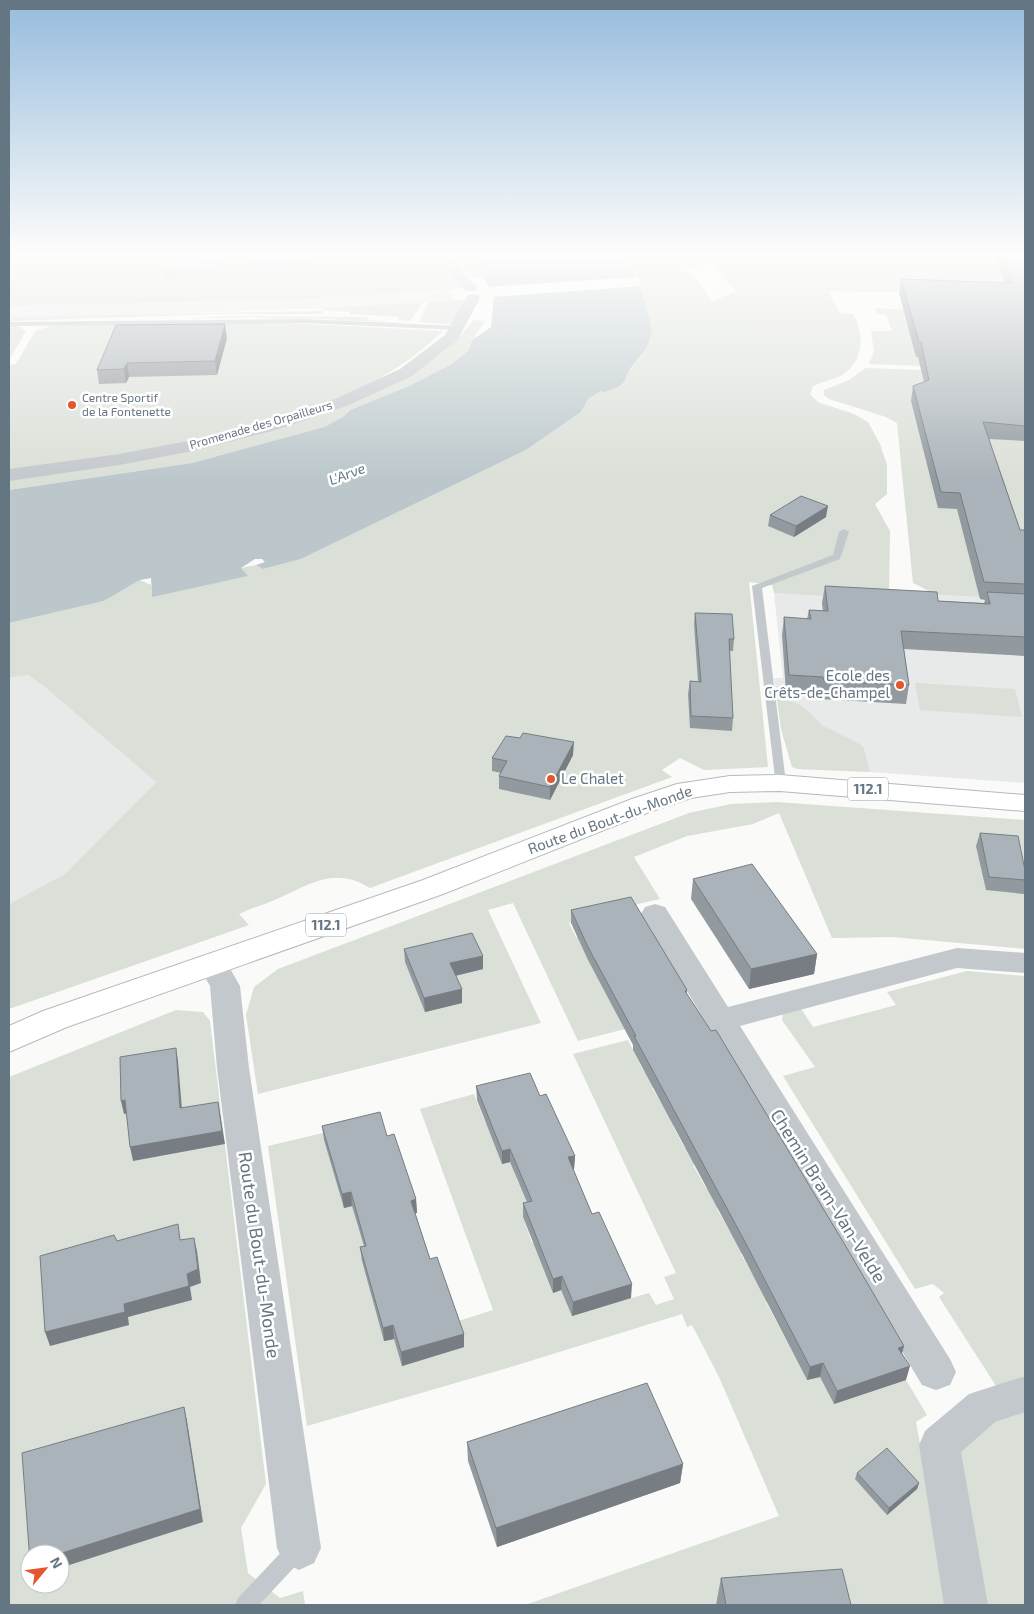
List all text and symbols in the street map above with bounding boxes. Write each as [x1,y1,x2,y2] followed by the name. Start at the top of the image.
[82,390,171,418] place label: Centre Sportif de la Fontenette
[188,397,334,451] street label: Promenade des Orpailleurs
[66,399,78,411] marker: Centre Sportif de la Fontenette
[326,459,368,488] water label: L'Arve
[764,666,891,701] place label: Ecole des Crêts-de-Champel
[894,679,906,691] marker: Ecole des Crêts-de-Champel
[561,769,624,787] place label: Le Chalet
[545,773,557,785] marker: Le Chalet
[848,778,888,801] road number: 112.1
[525,781,694,857] street label: Route du Bout-du-Monde
[306,914,346,936] road number: 112.1
[766,1105,891,1286] street label: Chemin Bram-Van-Velde
[235,1150,285,1360] street label: Route du Bout-du-Monde
[20,1544,70,1594] north arrow
[47,1554,67,1571] text: N

